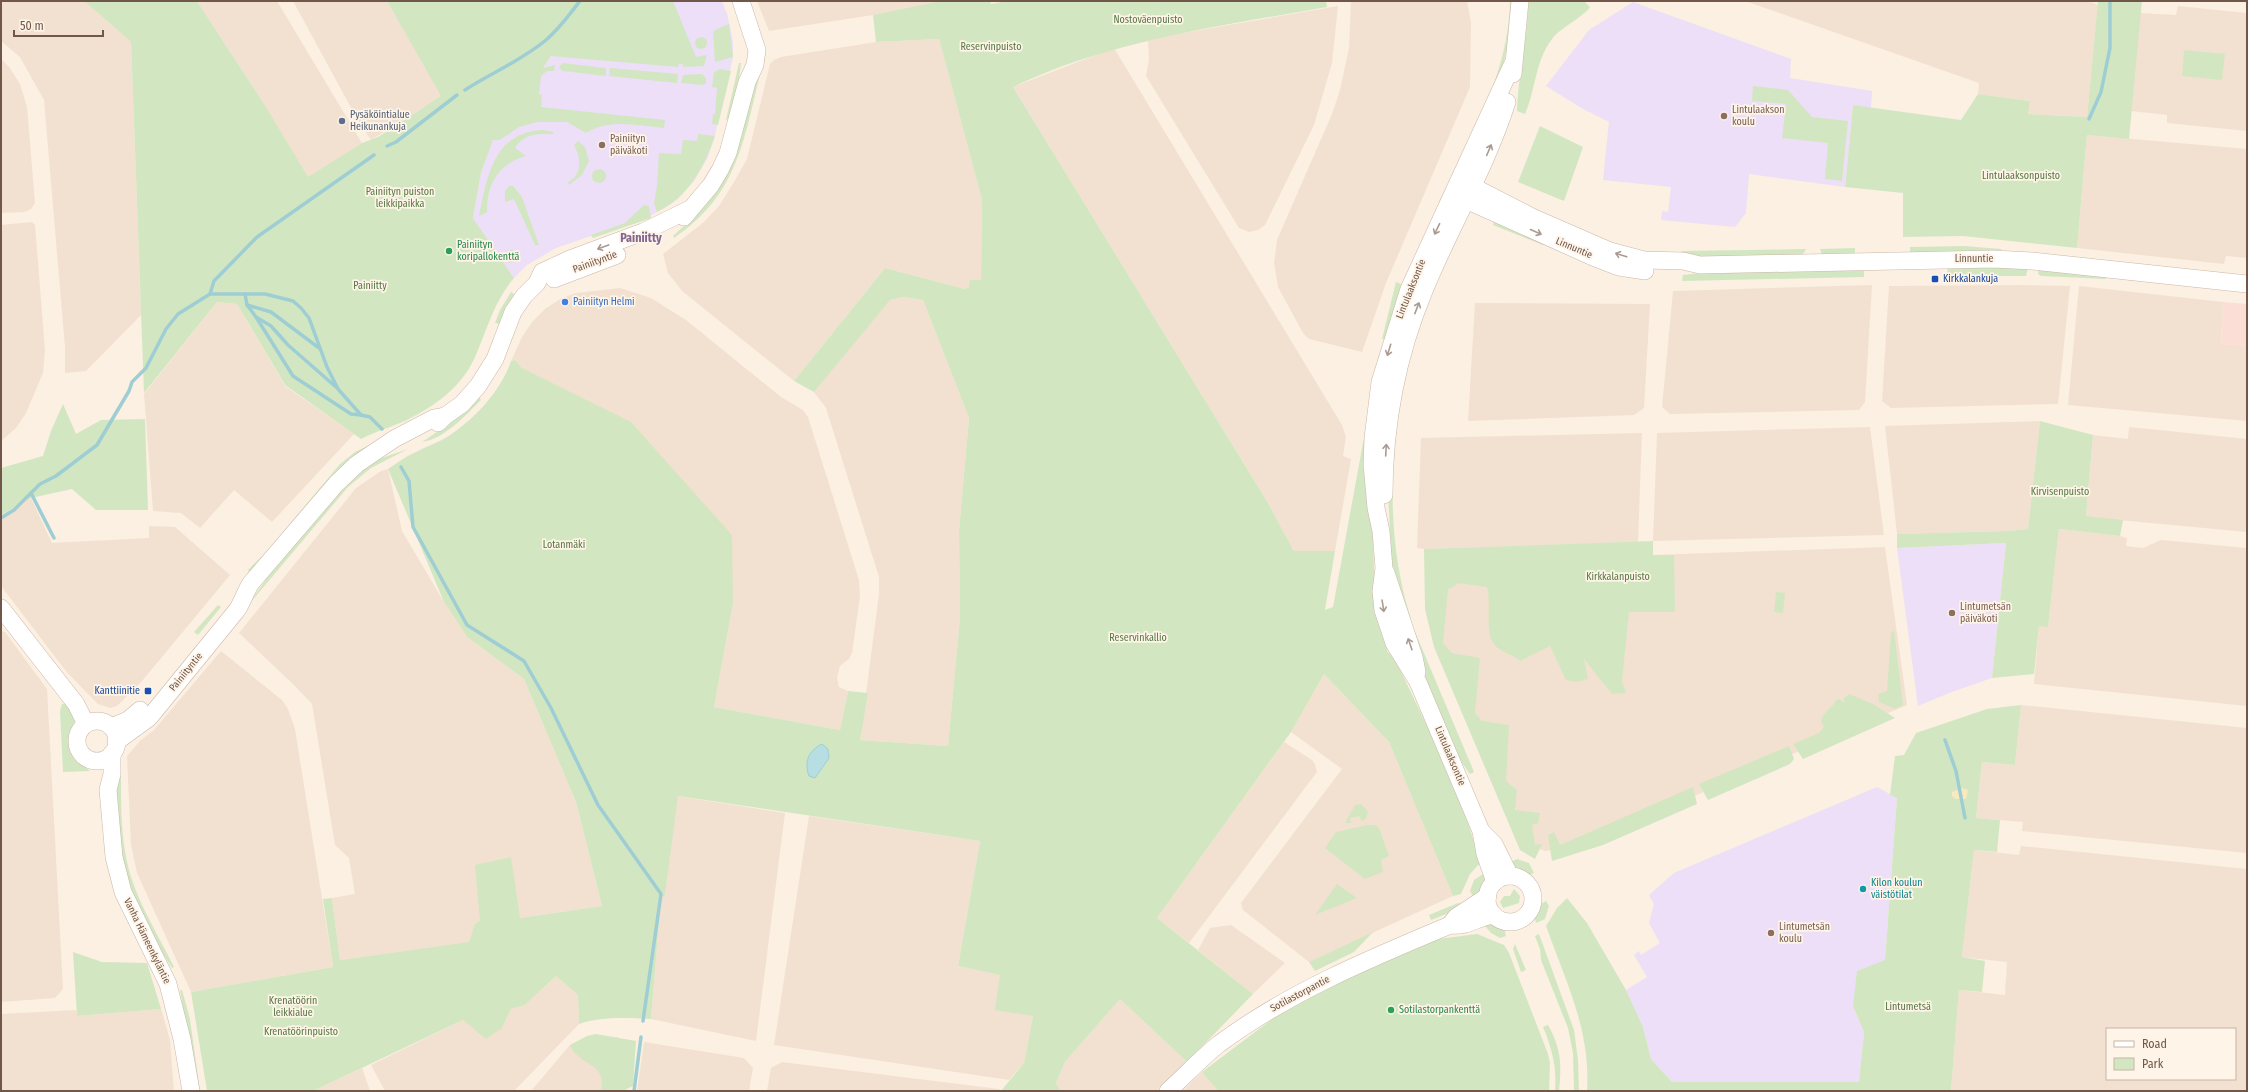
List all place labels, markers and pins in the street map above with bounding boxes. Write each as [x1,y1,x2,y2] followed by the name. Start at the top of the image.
[1732,104,1784,128] place label: Lintulaakson koulu
[350,109,410,133] place label: Pysäköintialue Heikunankuja
[1719,111,1729,121] marker: Lintulaakson koulu
[337,116,347,126] marker: Pysäköintialue Heikunankuja
[610,133,647,157] place label: Painiityn päiväkoti
[597,140,607,150] marker: Painiityn päiväkoti
[457,239,520,263] place label: Painiityn koripallokenttä
[444,246,454,256] marker: Painiityn koripallokenttä
[1943,273,1998,285] place label: Kirkkalankuja
[1930,274,1940,284] marker: Kirkkalankuja
[573,296,635,308] place label: Painiityn Helmi
[560,297,570,307] marker: Painiityn Helmi
[1960,601,2011,625] place label: Lintumetsän päiväkoti
[1947,608,1957,618] marker: Lintumetsän päiväkoti
[95,685,140,697] place label: Kanttiinitie
[143,686,153,696] marker: Kanttiinitie
[1871,877,1922,901] place label: Kilon koulun väistötilat
[1858,884,1868,894] marker: Kilon koulun väistötilat
[1779,921,1830,945] place label: Lintumetsän koulu
[1766,928,1776,938] marker: Lintumetsän koulu
[1399,1004,1480,1016] place label: Sotilastorpankenttä
[1386,1005,1396,1015] marker: Sotilastorpankenttä

